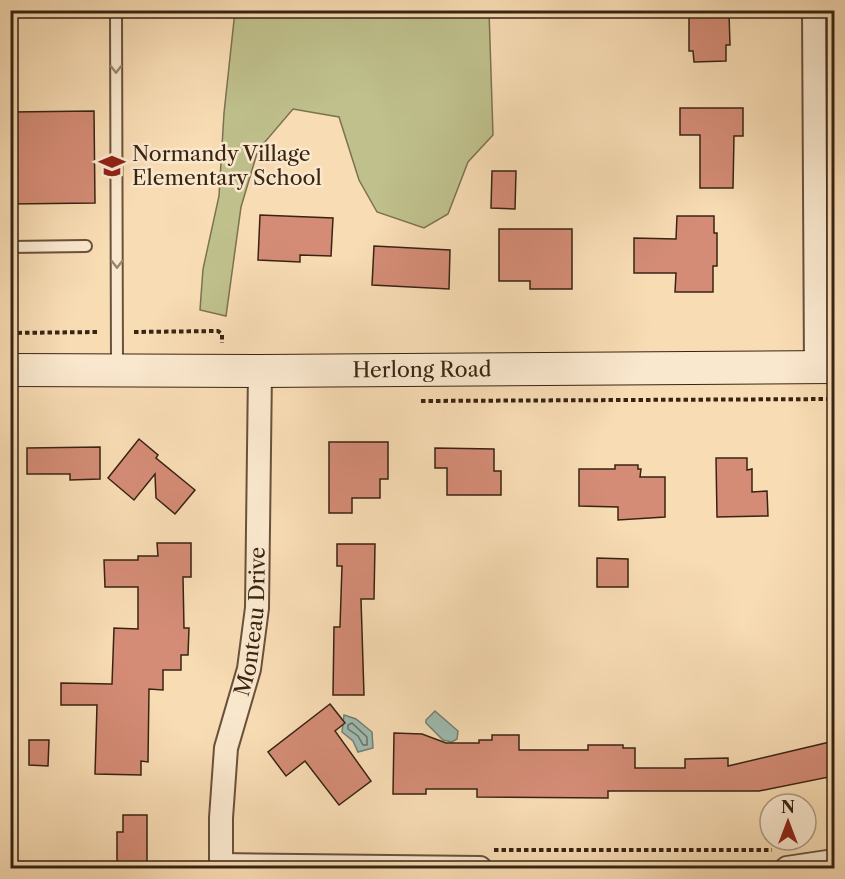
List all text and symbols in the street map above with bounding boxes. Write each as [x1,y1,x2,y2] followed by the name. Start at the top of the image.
[110,64,122,73] one-way arrow
[132,141,322,190] place label: Normandy Village Elementary School
[97,151,127,181] school or university icon: Normandy Village Elementary School
[111,259,123,268] one-way arrow
[352,356,492,382] street label: Herlong Road
[229,547,270,699] street label: Monteau Drive
[758,792,818,852] north arrow
[781,797,795,817] text: N

